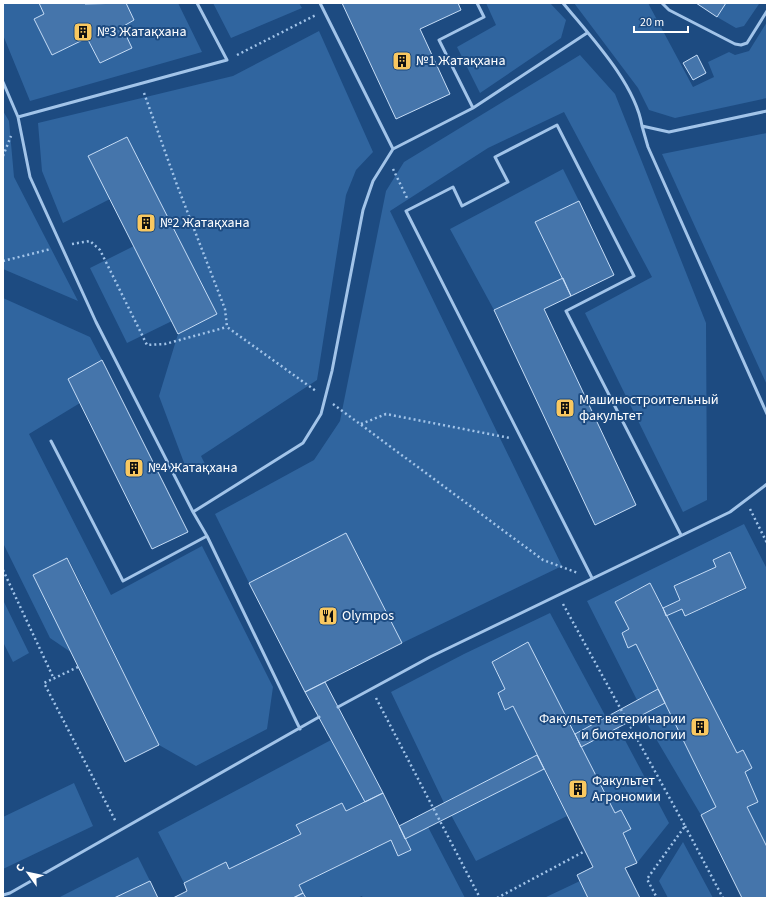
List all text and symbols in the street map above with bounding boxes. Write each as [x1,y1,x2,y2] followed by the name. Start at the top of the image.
[634,8,688,34] scale bar
[640,14,664,31] text: 20 m
[72,21,94,43] building icon: №3 Жатақхана
[97,22,187,42] place label: №3 Жатақхана
[391,50,413,72] building icon: №1 Жатақхана
[416,51,506,71] place label: №1 Жатақхана
[135,212,157,234] building icon: №2 Жатақхана
[160,213,250,233] place label: №2 Жатақхана
[579,390,719,426] place label: Машиностроительный факультет
[554,397,576,419] building icon: Машиностроительный факультет
[123,457,145,479] building icon: №4 Жатақхана
[148,458,238,478] place label: №4 Жатақхана
[317,605,339,627] restaurant icon: Olympos
[342,606,394,626] place label: Olympos
[539,709,686,745] place label: Факультет ветеринарии и биотехнологии
[689,716,711,738] building icon: Факультет ветеринарии и биотехнологии
[592,771,661,807] place label: Факультет Агрономии
[567,778,589,800] building icon: Факультет Агрономии
[8,853,48,893] north arrow
[12,861,28,875] text: С

